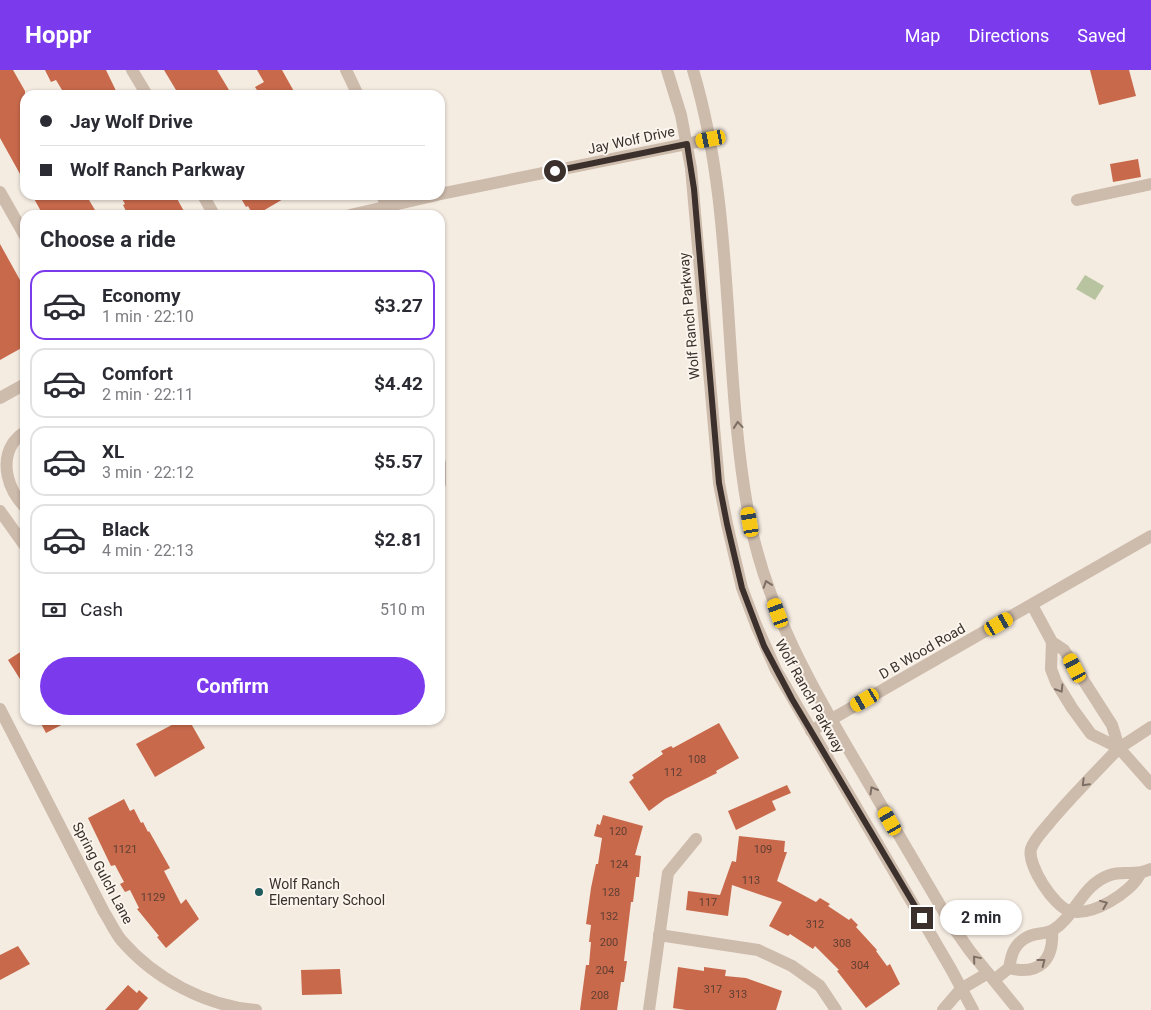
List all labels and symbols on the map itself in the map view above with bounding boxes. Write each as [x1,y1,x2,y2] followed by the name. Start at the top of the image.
[586,123,676,157] street label: Jay Wolf Drive
[694,129,727,149] car
[544,160,566,182] route start
[675,252,703,380] street label: Wolf Ranch Parkway
[732,420,743,428] one-way arrow
[740,506,759,538] car
[763,580,773,589] one-way arrow
[765,596,790,630] car
[982,610,1015,638] car
[876,620,968,682] street label: D B Wood Road
[772,636,848,756] street label: Wolf Ranch Parkway
[1061,651,1088,685] car
[1054,683,1064,692] one-way arrow
[848,686,881,714] car
[688,753,706,766] house number: 108
[664,766,682,779] house number: 112
[1081,777,1090,786] one-way arrow
[869,787,879,796] one-way arrow
[876,804,903,838] car
[69,819,137,927] street label: Spring Gulch Lane
[609,825,627,838] house number: 120
[113,843,137,856] house number: 1121
[754,843,772,856] house number: 109
[610,858,628,871] house number: 124
[742,874,760,887] house number: 113
[269,876,385,908] place label: Wolf Ranch Elementary School
[253,886,265,898] marker: Wolf Ranch Elementary School
[602,886,620,899] house number: 128
[141,891,165,904] house number: 1129
[699,896,717,909] house number: 117
[940,900,1022,936] callout: 2 min
[1099,900,1107,910] one-way arrow
[911,907,933,929] route end
[600,910,618,923] house number: 132
[806,918,824,931] house number: 312
[600,936,618,949] house number: 200
[833,937,851,950] house number: 308
[973,955,982,964] one-way arrow
[851,959,869,972] house number: 304
[1036,960,1045,968] one-way arrow
[596,964,614,977] house number: 204
[704,983,722,996] house number: 317
[729,988,747,1001] house number: 313
[591,989,609,1002] house number: 208

